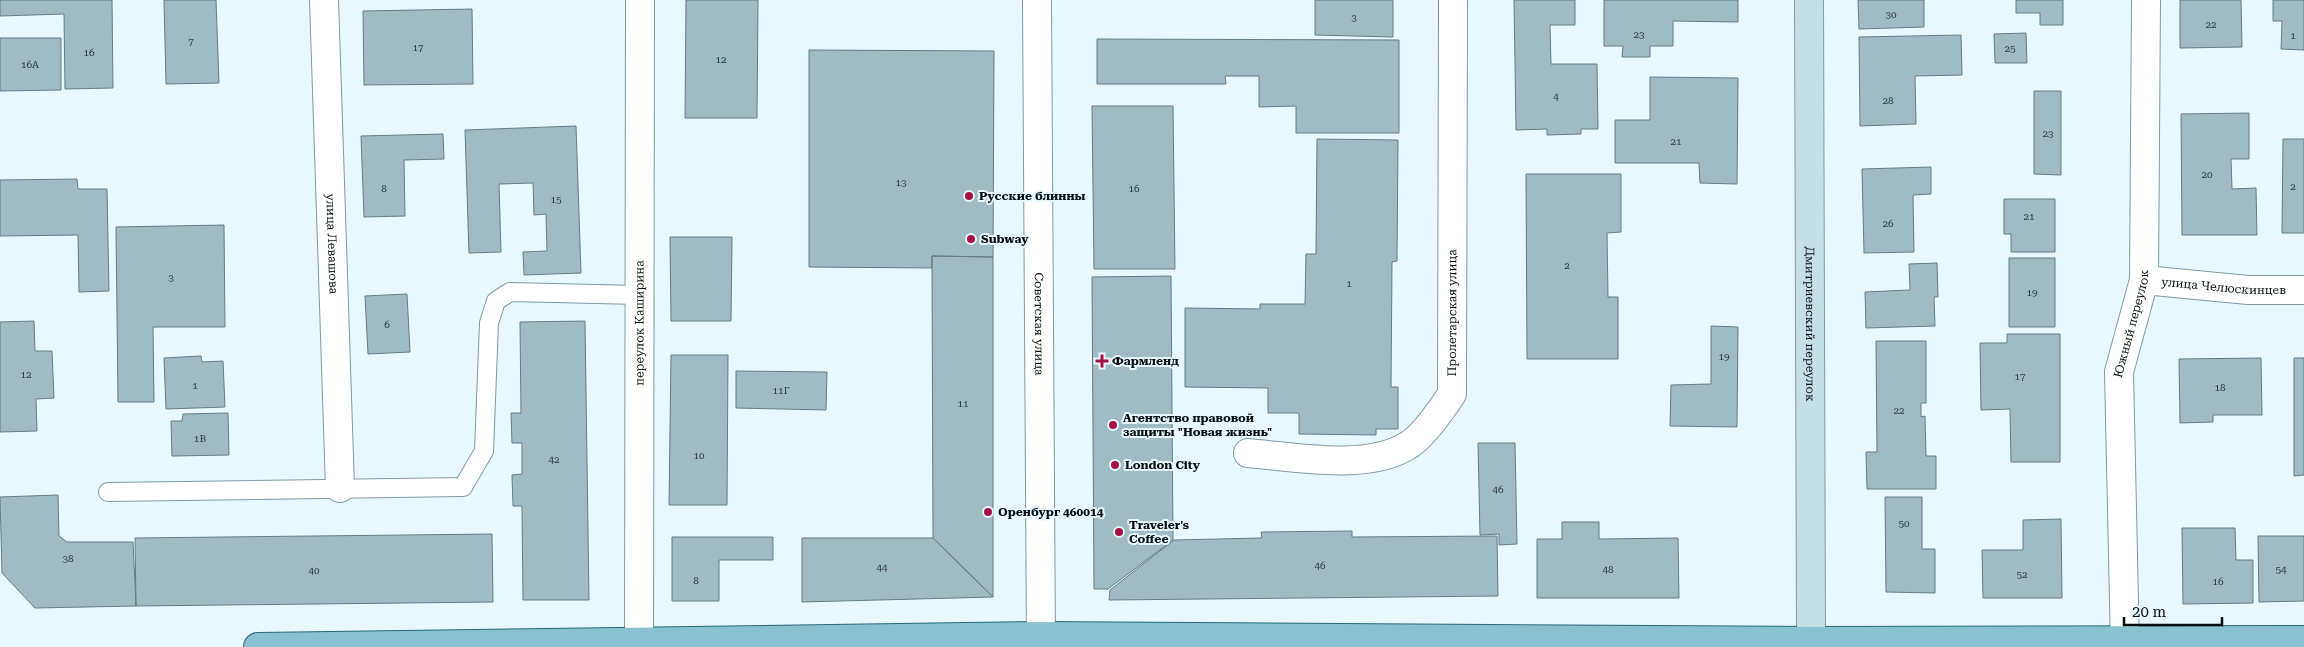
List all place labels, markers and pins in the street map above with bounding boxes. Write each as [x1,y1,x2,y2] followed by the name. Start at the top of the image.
[979,189,1086,203] place label: Русские блинны
[963,190,975,202] marker: Русские блинны
[981,232,1029,246] place label: Subway
[965,233,977,245] marker: Subway
[1112,354,1179,368] place label: Фармленд
[1096,355,1108,367] marker: Фармленд
[1123,411,1272,439] place label: Агентство правовой защиты "Новая жизнь"
[1107,419,1119,431] marker: Агентство правовой защиты "Новая жизнь"
[1125,458,1201,472] place label: London City
[1109,459,1121,471] marker: London City
[998,505,1104,519] place label: Оренбург 460014
[982,506,994,518] marker: Оренбург 460014
[1129,518,1189,546] place label: Traveler's Coffee
[1113,526,1125,538] marker: Traveler's Coffee

